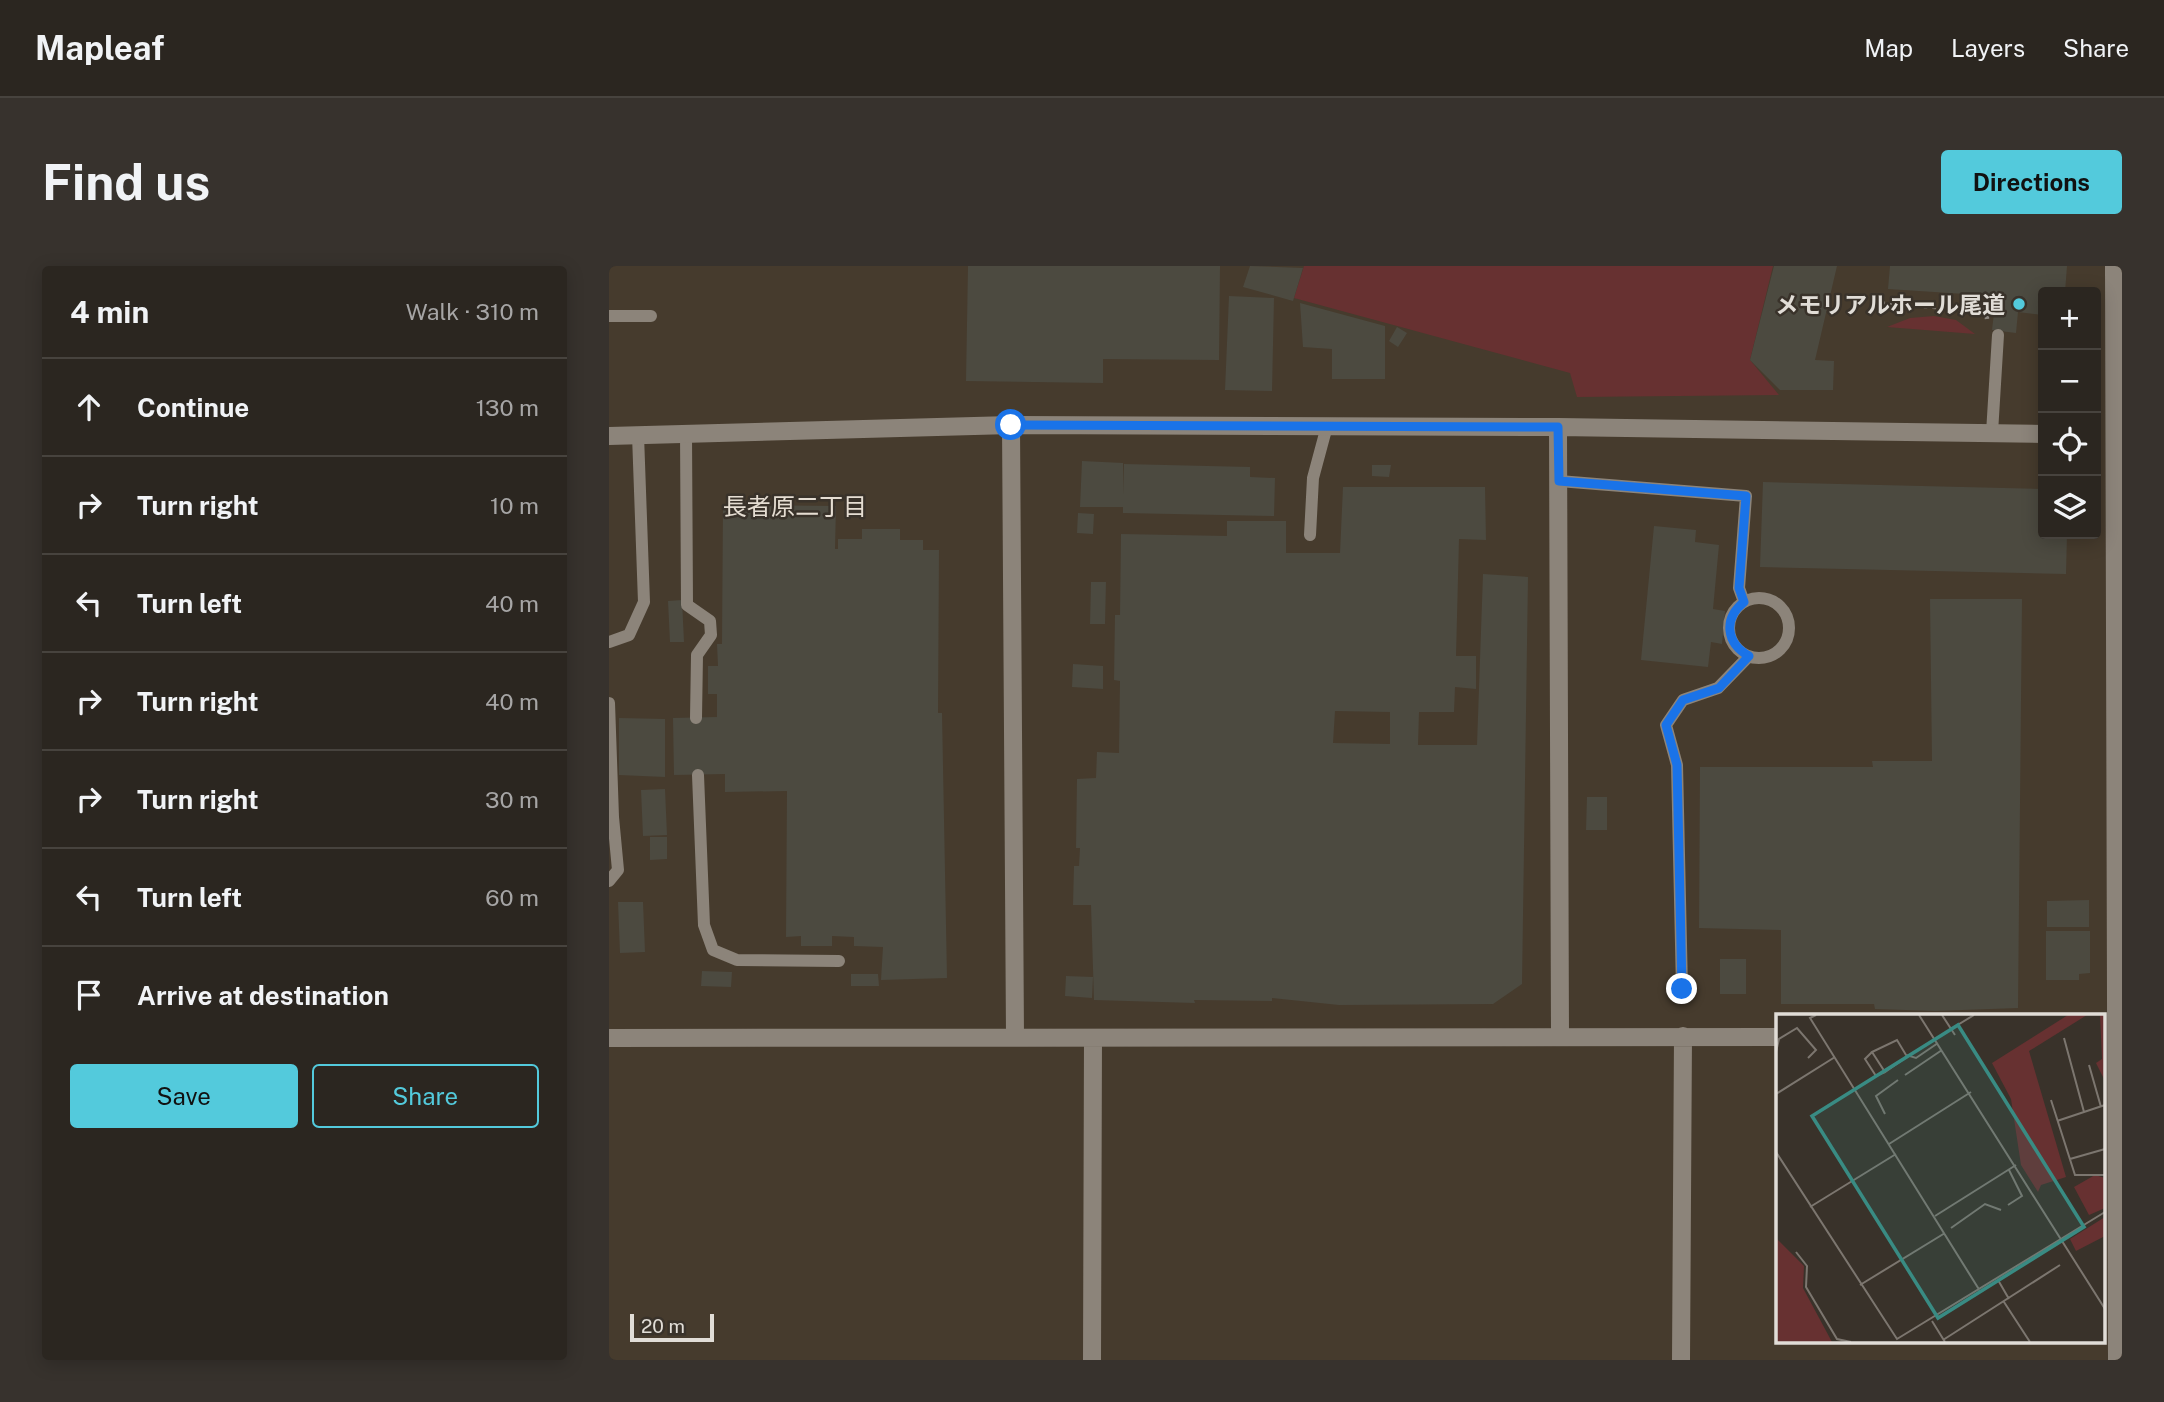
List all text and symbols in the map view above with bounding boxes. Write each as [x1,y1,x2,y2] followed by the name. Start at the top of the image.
[35,29,164,67] text: Mapleaf
[1864,34,1913,62] text: Map
[1951,34,2025,62] text: Layers
[2063,34,2129,62] text: Share
[1941,150,2122,214] button: Directions
[42,153,210,211] text: Find us
[2038,287,2101,539] map controls
[2038,287,2101,350] button: +
[1775,291,2005,318] place label: メモリアルホール尾道
[70,294,149,330] text: 4 min
[2011,296,2027,312] marker: メモリアルホール尾道
[406,298,539,325] text: Walk · 310 m
[2038,350,2101,413] button: −
[70,388,108,426] icon: ahead
[137,392,249,423] text: Continue
[476,394,539,421] text: 130 m
[995,409,1026,440] route start
[2038,413,2101,476] button: locate
[2038,476,2101,539] button: layers
[70,486,108,524] icon: right
[137,490,259,521] text: Turn right
[490,492,539,519] text: 10 m
[723,492,867,520] district label: 長者原二丁目
[70,584,108,622] icon: left
[137,588,242,619] text: Turn left
[485,590,539,617] text: 40 m
[70,682,108,720] icon: right
[137,686,259,717] text: Turn right
[485,688,539,715] text: 40 m
[70,780,108,818] icon: right
[137,784,259,815] text: Turn right
[485,786,539,813] text: 30 m
[70,878,108,916] icon: left
[137,882,242,913] text: Turn left
[485,884,539,911] text: 60 m
[1666,973,1697,1004] route end
[70,976,108,1014] icon: arrive
[137,980,389,1011] text: Arrive at destination
[1776,1014,2105,1342] inset map
[70,1064,298,1128] button: Save
[312,1064,539,1128] button: Share
[630,1311,714,1343] scale bar
[641,1315,685,1337] text: 20 m

